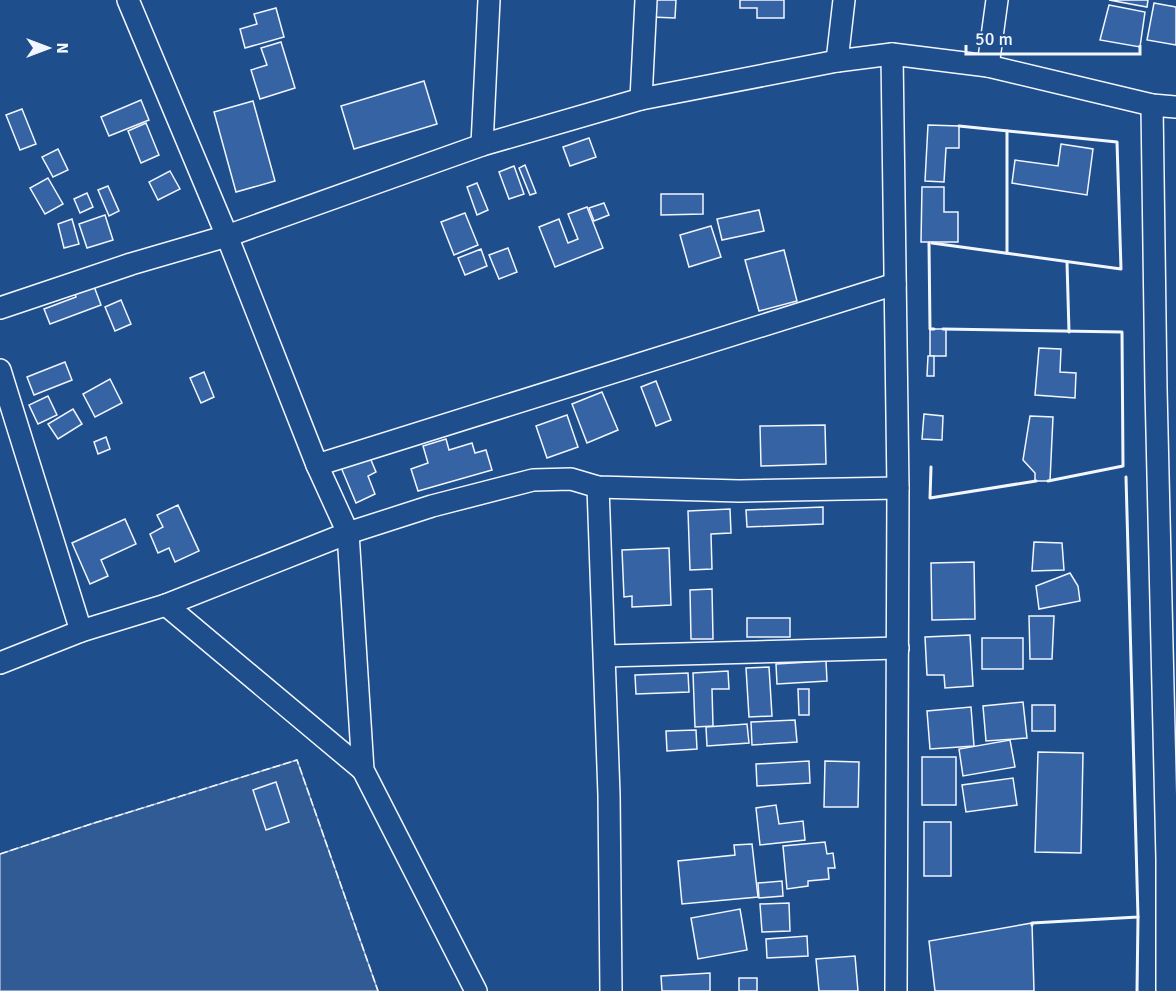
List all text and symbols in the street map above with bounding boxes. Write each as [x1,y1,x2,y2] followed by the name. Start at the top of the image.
[18,18,78,78] north arrow
[966,18,1140,56] scale bar
[975,28,1013,50] text: 50 m
[52,42,72,54] text: N

